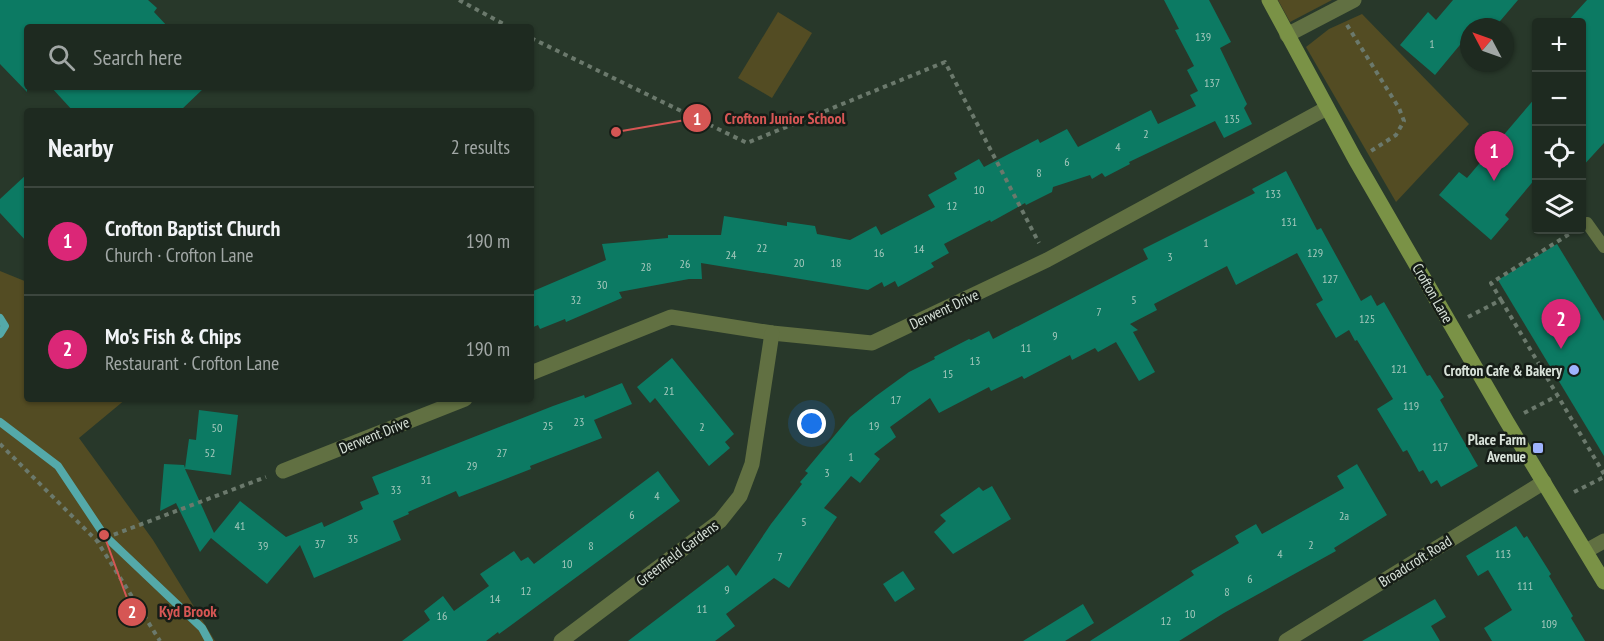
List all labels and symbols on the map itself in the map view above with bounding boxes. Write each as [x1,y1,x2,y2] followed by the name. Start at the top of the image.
[1460,18,1514,72] north arrow
[1195,29,1211,44] house number: 139
[1429,36,1435,51] house number: 1
[1204,75,1220,90] house number: 137
[682,101,857,135] callout: Crofton Junior School
[693,107,701,130] text: 1
[725,108,846,128] text: Crofton Junior School
[1224,111,1240,126] house number: 135
[1143,126,1149,141] house number: 2
[1474,132,1514,181] pin: 1
[1115,139,1121,154] house number: 4
[1064,154,1070,169] house number: 6
[1036,165,1042,180] house number: 8
[974,182,984,197] house number: 10
[1265,186,1281,201] house number: 133
[947,198,957,213] house number: 12
[1281,214,1297,229] house number: 131
[1203,235,1209,250] house number: 1
[757,240,767,255] house number: 22
[914,241,925,256] house number: 14
[874,245,884,260] house number: 16
[1307,245,1323,260] house number: 129
[726,247,737,262] house number: 24
[1167,249,1173,264] house number: 3
[794,255,804,270] house number: 20
[831,255,841,270] house number: 18
[680,256,690,271] house number: 26
[641,259,651,274] house number: 28
[1408,260,1458,326] street label: Crofton Lane
[1322,271,1338,286] house number: 127
[597,277,607,292] house number: 30
[906,285,982,333] street label: Derwent Drive
[571,292,581,307] house number: 32
[1131,292,1137,307] house number: 5
[1542,300,1580,349] pin: 2
[1096,304,1102,319] house number: 7
[1359,311,1375,326] house number: 125
[1052,328,1058,343] house number: 9
[1021,340,1031,355] house number: 11
[970,353,980,368] house number: 13
[1391,361,1407,376] house number: 121
[1444,361,1563,380] place label: Crofton Cafe & Bakery
[1567,363,1581,377] marker: Crofton Cafe & Bakery
[943,366,953,381] house number: 15
[664,383,674,398] house number: 21
[891,392,901,407] house number: 17
[1403,398,1419,413] house number: 119
[797,409,826,438] your location
[336,412,412,458] street label: Derwent Drive
[574,414,584,429] house number: 23
[543,418,553,433] house number: 25
[869,418,879,433] house number: 19
[699,419,705,434] house number: 2
[212,420,222,435] house number: 50
[1468,430,1526,466] place label: Place Farm Avenue
[1432,439,1448,454] house number: 117
[1531,441,1545,455] marker: Place Farm Avenue
[205,445,215,460] house number: 52
[497,445,507,460] house number: 27
[848,449,854,464] house number: 1
[467,458,477,473] house number: 29
[824,465,830,480] house number: 3
[421,472,431,487] house number: 31
[391,482,401,497] house number: 33
[654,488,660,503] house number: 4
[629,507,635,522] house number: 6
[1339,508,1349,523] house number: 2a
[801,514,807,529] house number: 5
[632,516,722,590] street label: Greenfield Gardens
[235,518,245,533] house number: 41
[348,531,358,546] house number: 35
[1375,531,1455,591] street label: Broadcroft Road
[315,536,325,551] house number: 37
[1308,537,1314,552] house number: 2
[258,538,268,553] house number: 39
[588,538,594,553] house number: 8
[1277,546,1283,561] house number: 4
[1495,546,1511,561] house number: 113
[777,549,783,564] house number: 7
[562,556,572,571] house number: 10
[1247,571,1253,586] house number: 6
[1517,578,1533,593] house number: 111
[724,582,730,597] house number: 9
[521,583,531,598] house number: 12
[1224,584,1230,599] house number: 8
[490,591,501,606] house number: 14
[117,595,229,629] callout: Kyd Brook
[128,600,136,623] text: 2
[159,601,217,621] text: Kyd Brook
[697,601,707,616] house number: 11
[1185,606,1195,621] house number: 10
[437,608,447,623] house number: 16
[1161,613,1171,628] house number: 12
[1541,616,1557,631] house number: 109

